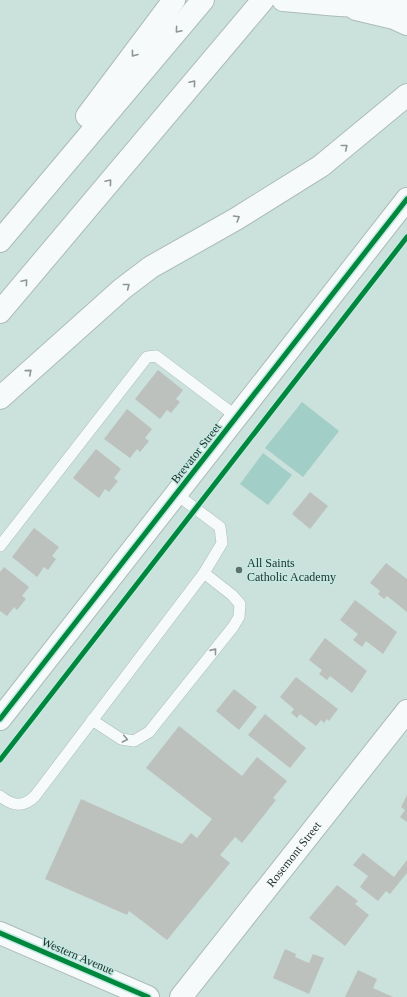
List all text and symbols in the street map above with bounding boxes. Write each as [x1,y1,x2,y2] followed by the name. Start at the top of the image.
[176,25,183,32] one-way arrow
[131,50,139,57] one-way arrow
[188,80,195,88] one-way arrow
[341,144,348,151] one-way arrow
[104,180,111,187] one-way arrow
[233,216,240,223] one-way arrow
[21,279,28,286] one-way arrow
[122,284,129,291] one-way arrow
[25,370,32,377] one-way arrow
[168,419,224,486] street label: Brevator Street
[247,556,336,584] place label: All Saints Catholic Academy
[234,565,244,575] marker: All Saints Catholic Academy
[209,648,216,656] one-way arrow
[122,734,129,743] one-way arrow
[264,818,324,890] street label: Rosemont Street
[39,934,117,978] street label: Western Avenue

